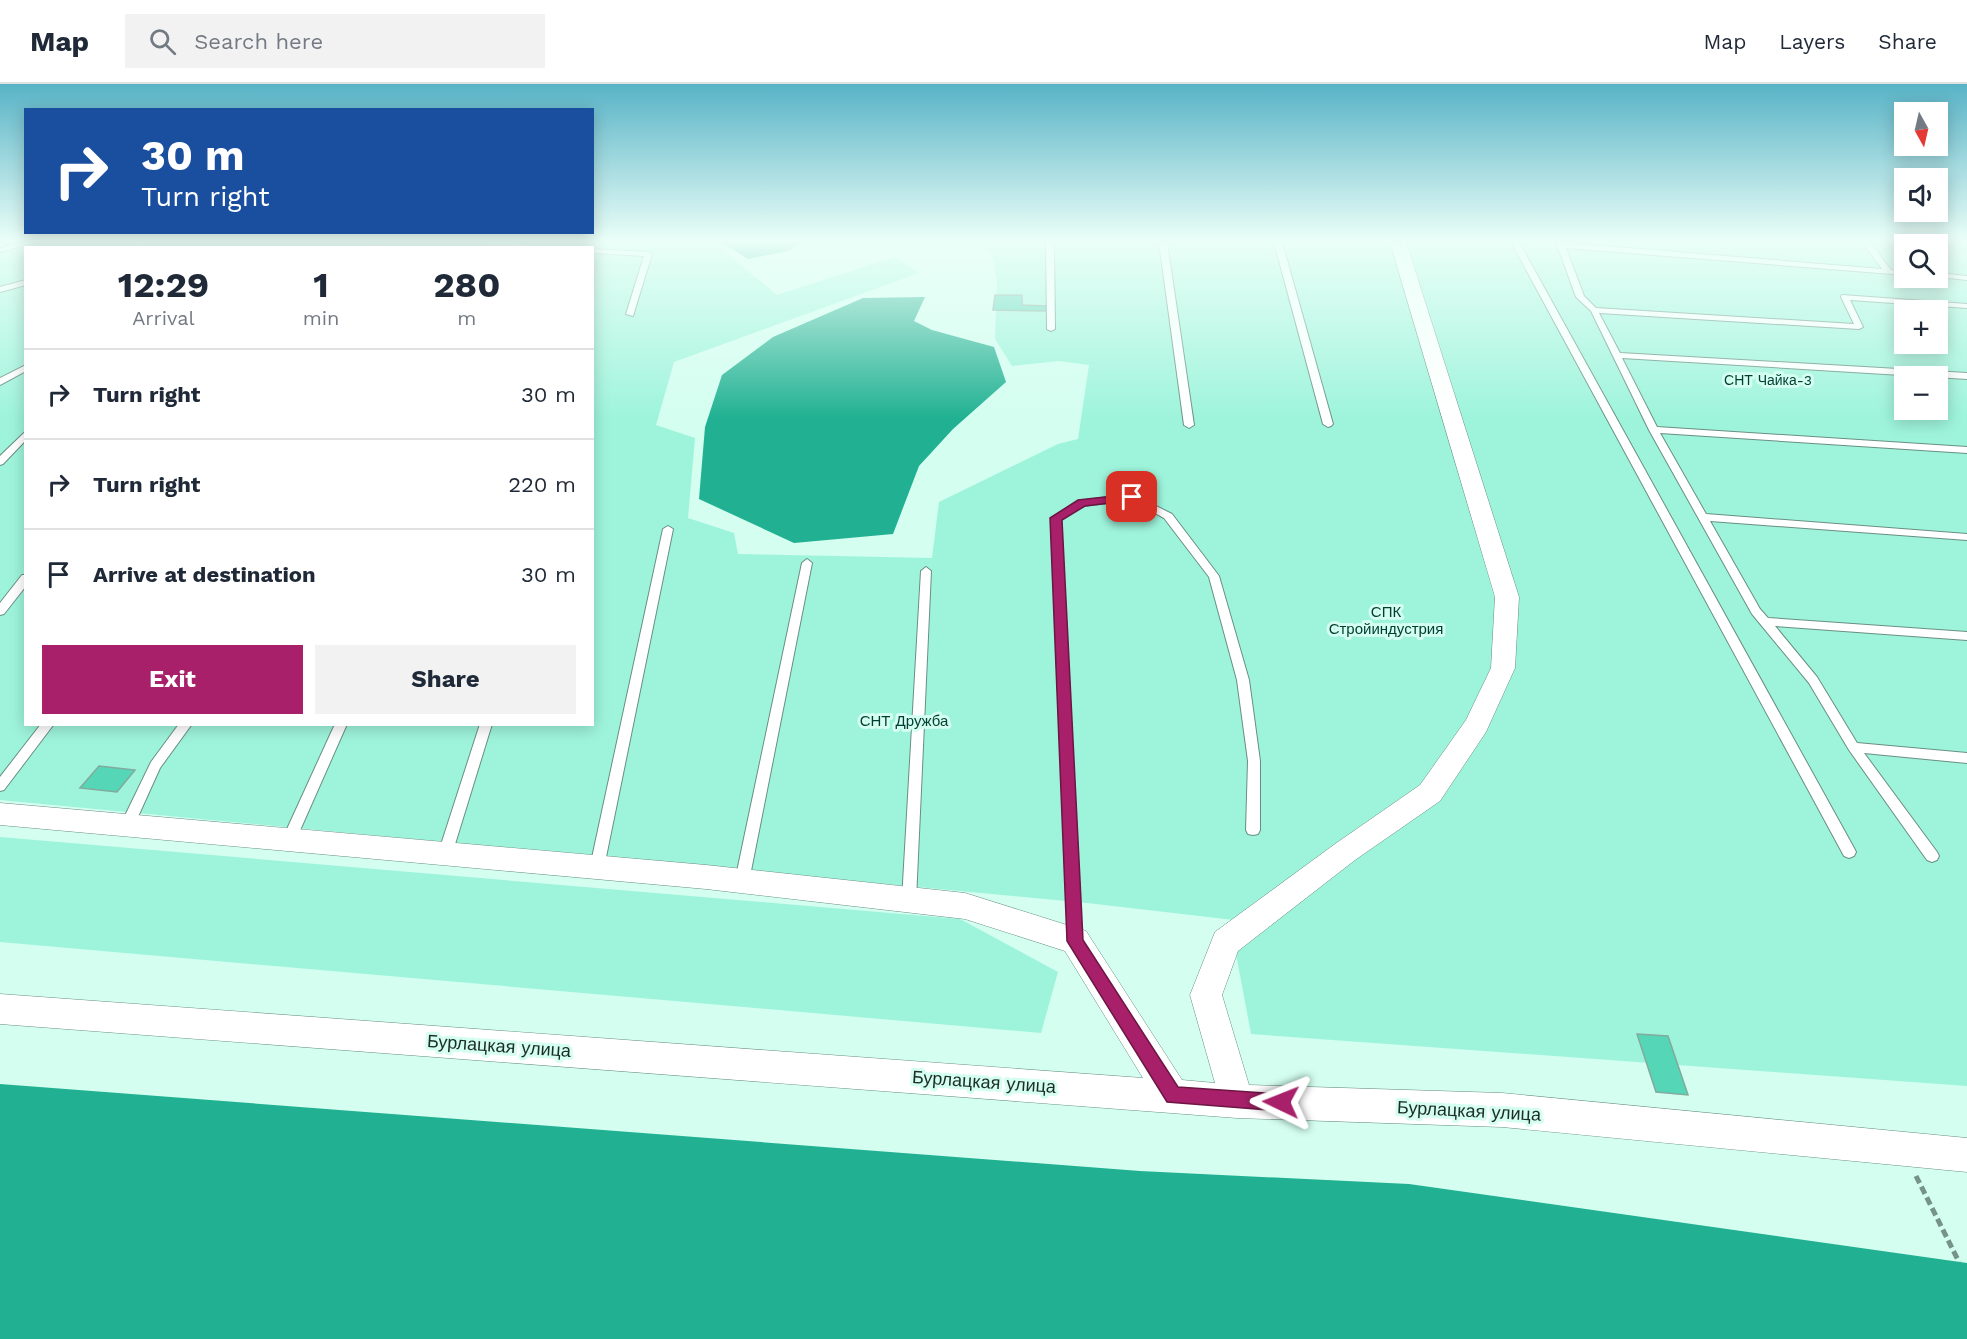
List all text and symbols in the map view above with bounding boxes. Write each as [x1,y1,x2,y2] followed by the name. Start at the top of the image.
[125,14,545,68] search box
[30,25,89,58] text: Map
[146,25,179,58] icon: search
[194,29,323,54] text: Search here
[1703,29,1746,54] text: Map
[1779,29,1845,54] text: Layers
[1878,29,1937,54] text: Share
[1894,102,1948,156] north arrow
[1894,102,1948,420] map controls
[141,131,245,180] text: 30 m
[42,132,120,210] icon: right
[1894,168,1948,222] button: sound
[141,181,270,213] text: Turn right
[1894,234,1948,288] button: search
[118,264,209,306] text: 12:29
[313,264,329,306] text: 1
[433,264,500,306] text: 280
[1894,300,1948,354] button: +
[132,306,195,330] text: Arrival
[303,306,340,330] text: min
[457,306,476,330] text: m
[1894,366,1948,420] button: −
[1724,372,1812,388] park label: СНТ Чайка-3
[42,378,75,411] icon: right
[93,382,200,407] text: Turn right
[521,382,576,407] text: 30 m
[42,468,75,501] icon: right
[1106,471,1157,522] pin
[93,472,200,497] text: Turn right
[508,472,576,497] text: 220 m
[1115,480,1148,513] icon: arrive
[42,558,75,591] icon: arrive
[93,562,316,587] text: Arrive at destination
[521,562,576,587] text: 30 m
[1329,603,1443,638] park label: СПК Стройиндустрия
[42,645,303,714] button: Exit
[315,645,576,714] button: Share
[860,712,949,730] park label: СНТ Дружба
[426,1030,573,1061] street label: Бурлацкая улица
[911,1066,1058,1097] street label: Бурлацкая улица
[1249,1070,1313,1134] position arrow
[1397,1096,1543,1125] street label: Бурлацкая улица

